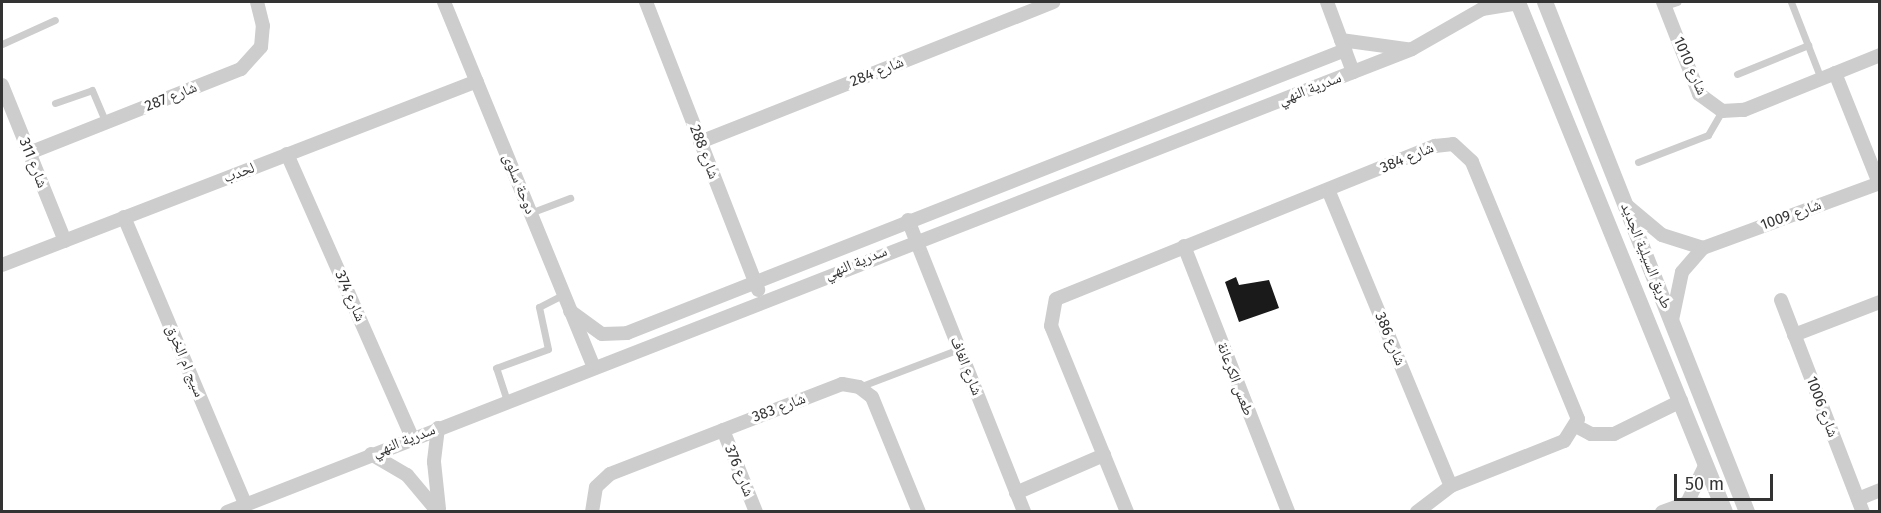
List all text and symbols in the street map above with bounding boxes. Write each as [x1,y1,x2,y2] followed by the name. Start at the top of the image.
[1669,34,1711,98] street label: شارع 1010
[848,53,906,91] street label: شارع 284
[1276,69,1344,109] street label: سدرية النهي
[142,78,200,116] street label: شارع 287
[685,122,723,182] street label: شارع 288
[15,135,51,191] street label: شارع 311
[1378,139,1436,177] street label: شارع 384
[499,151,539,217] street label: دوحة سلوى
[221,159,257,187] street label: لحدب
[1758,196,1824,234] street label: شارع 1009
[1617,200,1675,312] street label: طريق السيلية الجديد
[822,242,890,284] street label: سدرية النهي
[331,268,369,324] street label: شارع 374
[1371,310,1409,368] street label: شارع 386
[162,322,208,400] street label: سيج ام الخرق
[946,334,986,398] street label: شارع الغاف
[1213,340,1257,418] street label: طعس الكرعانة
[1802,374,1842,440] street label: شارع 1006
[750,390,808,426] street label: شارع 383
[370,421,438,461] street label: سدرية النهي
[721,442,757,500] street label: شارع 376
[1677,462,1776,500] scale bar
[1685,473,1724,495] text: 50 m

